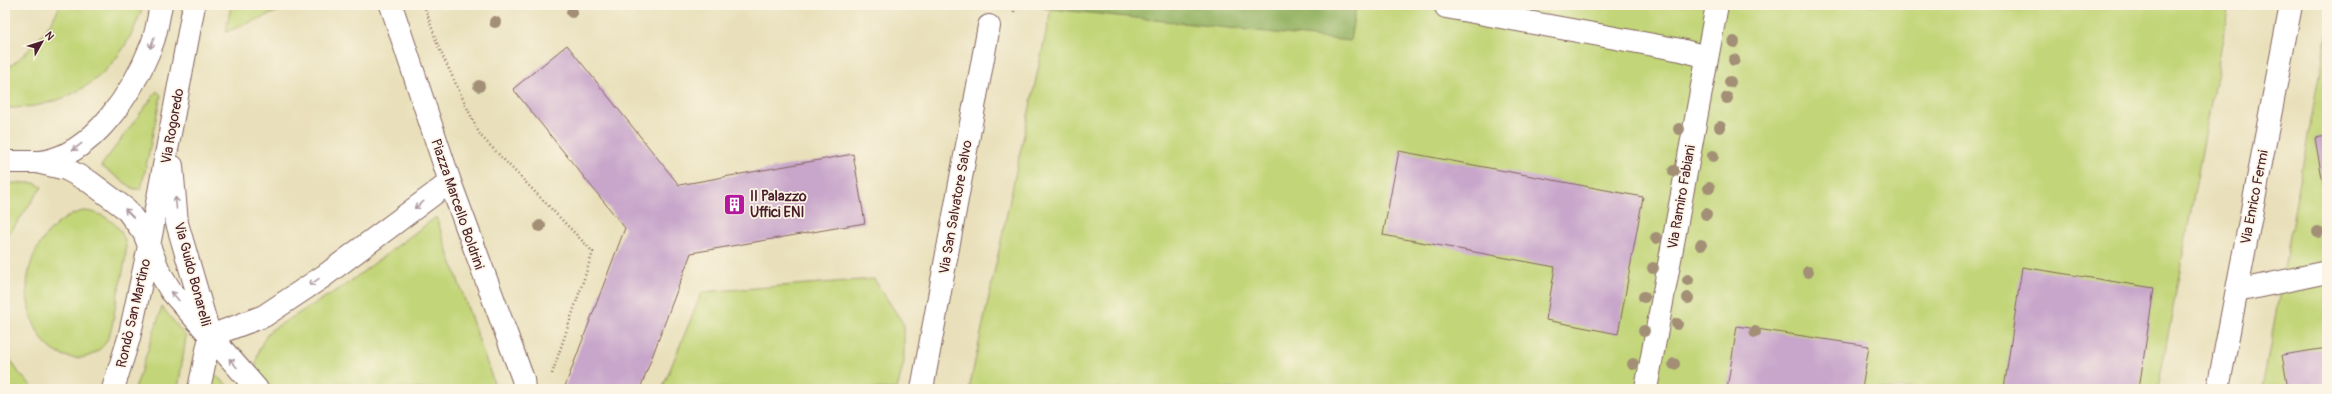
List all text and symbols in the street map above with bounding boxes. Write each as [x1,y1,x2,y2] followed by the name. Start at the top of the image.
[22,22,62,62] north arrow
[42,29,57,43] text: N
[148,36,155,49] one-way arrow
[157,87,188,165] street label: Via Rogoredo
[427,137,488,272] street label: Piazza Marcello Boldrini
[935,138,976,275] street label: Via San Salvatore Salvo
[72,143,83,151] one-way arrow
[1664,143,1699,250] street label: Via Ramiro Fabiani
[2237,148,2272,246] street label: Via Enrico Fermi
[750,188,807,221] place label: II Palazzo Uffici ENI
[721,191,747,217] building icon: II Palazzo Uffici ENI
[172,197,179,210] one-way arrow
[413,201,424,209] one-way arrow
[125,208,134,218] one-way arrow
[170,220,215,328] street label: Via Guido Bonarelli
[113,256,154,369] street label: Rondò San Martino
[309,278,320,286] one-way arrow
[170,291,179,301] one-way arrow
[229,358,238,368] one-way arrow

